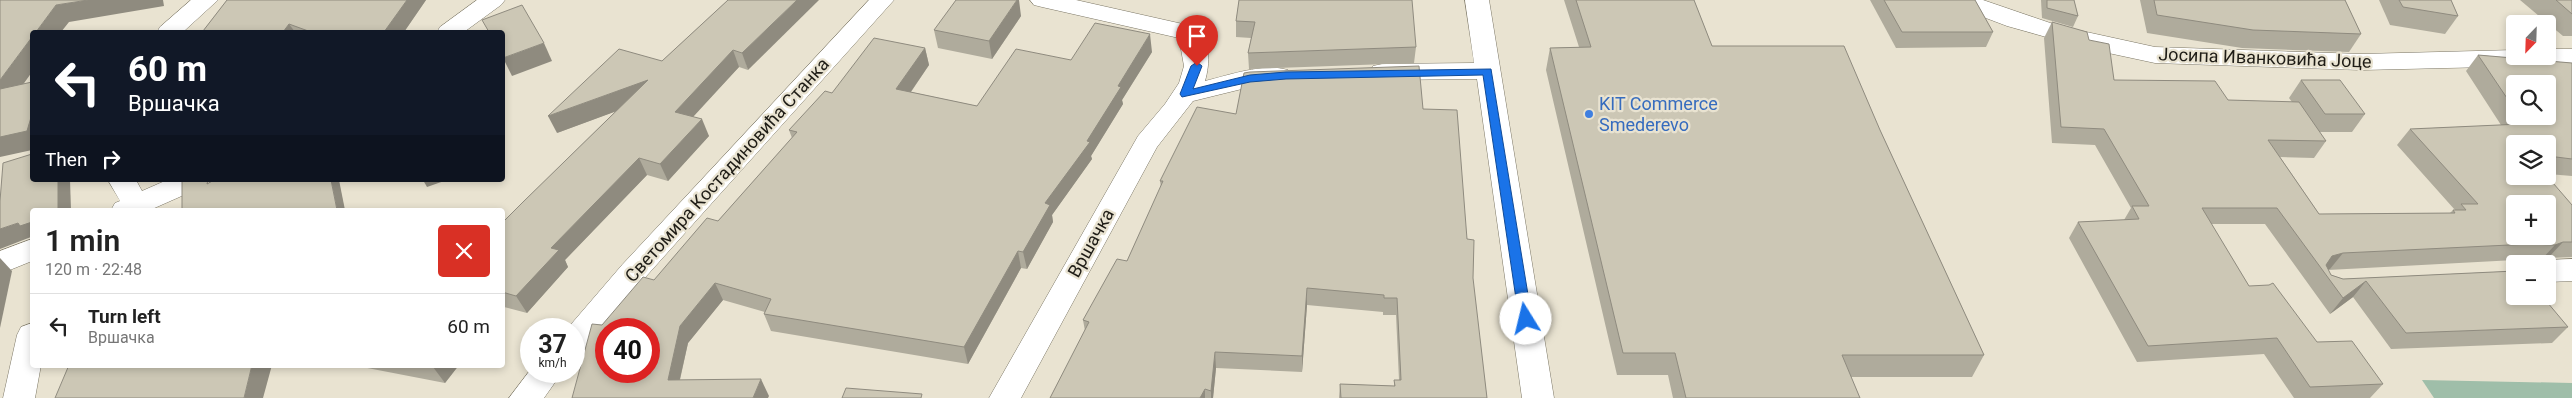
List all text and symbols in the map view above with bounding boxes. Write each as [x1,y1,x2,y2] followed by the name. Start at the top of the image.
[1176,15,1218,66] pin
[2506,15,2556,65] north arrow
[2506,15,2556,305] map controls
[1183,22,1211,50] icon: arrive
[2158,43,2372,72] street label: Јосипа Иванковића Јоце
[128,49,207,90] text: 60 m
[45,50,110,115] icon: left
[620,53,833,286] street label: Светомира Костадиновића Станка
[2506,75,2556,125] button: search
[128,91,220,116] text: Вршачка
[1599,93,1718,135] place label: KIT Commerce Smederevo
[1583,108,1595,120] marker: KIT Commerce Smederevo
[2506,135,2556,185] button: layers
[97,145,125,173] icon: right
[45,148,87,171] text: Then
[2506,195,2556,245] button: +
[1063,205,1118,281] street label: Вршачка
[45,223,120,258] text: 1 min
[438,225,490,277] button: close
[2506,255,2556,305] button: −
[45,260,142,279] text: 120 m · 22:48
[1499,292,1551,344] position arrow
[88,305,161,328] text: Turn left
[45,312,73,340] icon: left
[447,315,490,338] text: 60 m
[595,318,660,383] speed limit sign: 40
[88,328,155,347] text: Вршачка
[538,330,567,359] text: 37
[538,356,567,370] text: km/h

